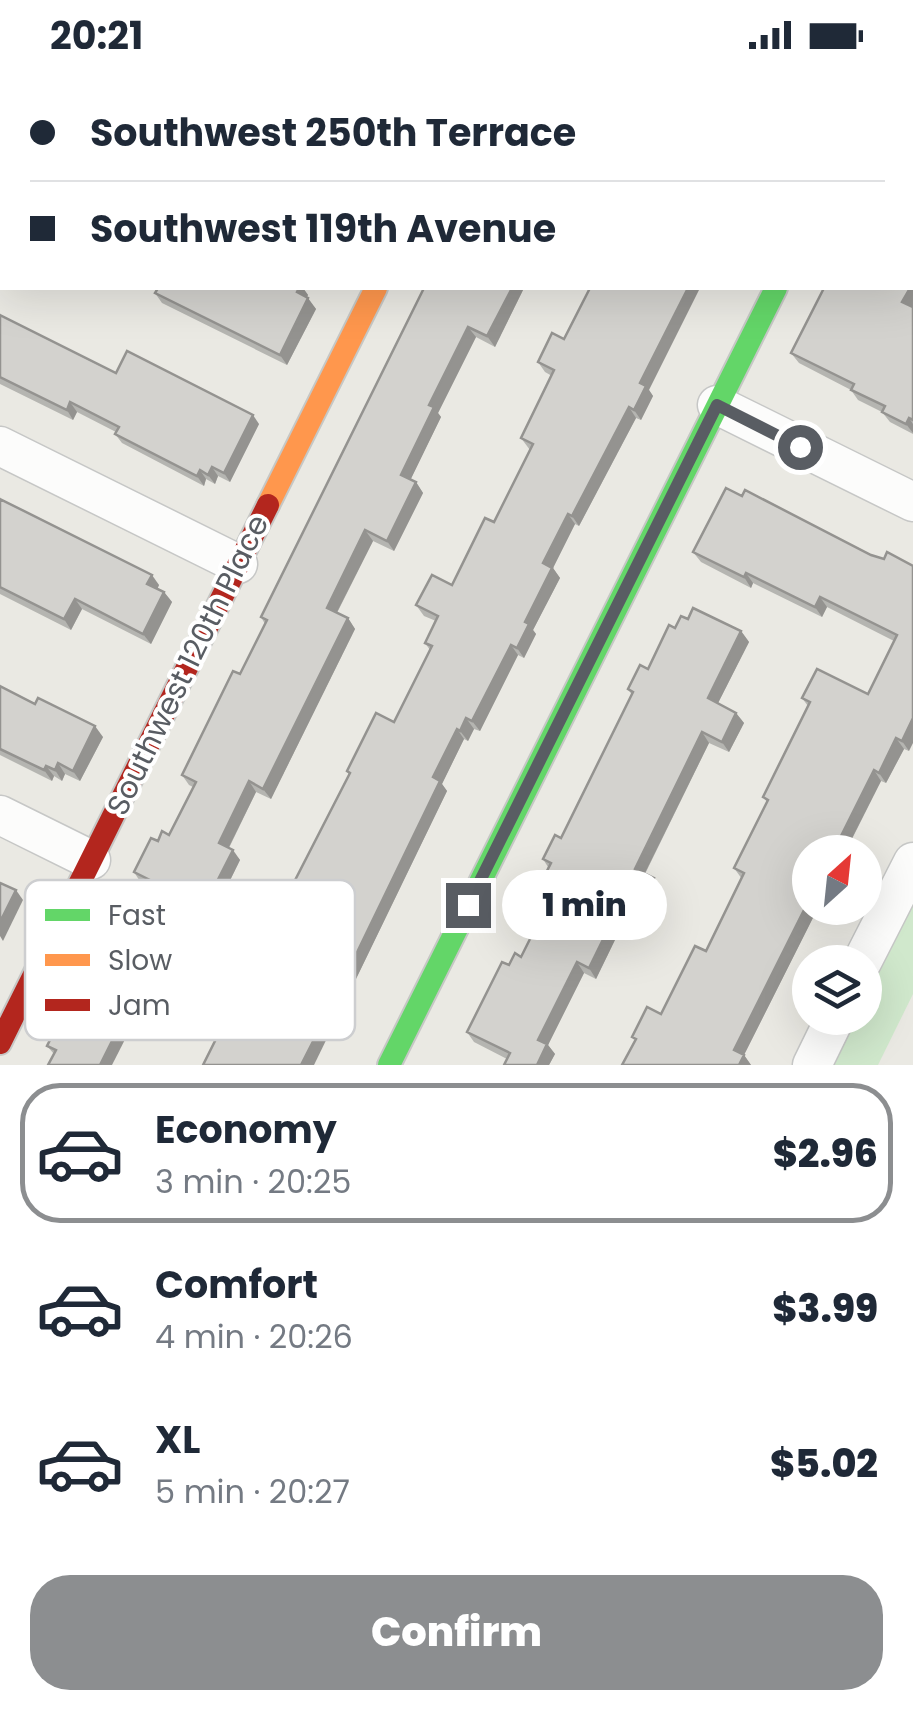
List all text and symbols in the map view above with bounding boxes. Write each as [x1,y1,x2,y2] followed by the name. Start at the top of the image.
[50,9,143,62] text: 20:21
[90,106,576,159] text: Southwest 250th Terrace
[90,202,556,255] text: Southwest 119th Avenue
[778,425,823,470] route start
[96,507,279,822] street label: Southwest 120th Place
[792,835,882,925] north arrow
[792,835,882,1035] map controls
[503,870,668,940] callout: 1 min
[25,880,355,1040] legend
[542,882,627,927] text: 1 min
[446,883,491,928] route end
[108,896,166,935] text: Fast
[108,941,172,980] text: Slow
[792,945,882,1035] button: layers
[108,986,171,1025] text: Jam
[155,1103,337,1156] text: Economy
[35,1108,125,1198] icon: car
[773,1127,878,1180] text: $2.96
[155,1159,351,1204] text: 3 min · 20:25
[155,1258,318,1311] text: Comfort
[35,1263,125,1353] icon: car
[772,1282,878,1335] text: $3.99
[155,1314,353,1359] text: 4 min · 20:26
[155,1413,200,1466] text: XL
[35,1418,125,1508] icon: car
[770,1437,878,1490] text: $5.02
[155,1469,350,1514] text: 5 min · 20:27
[30,1575,883,1690] button: Confirm

